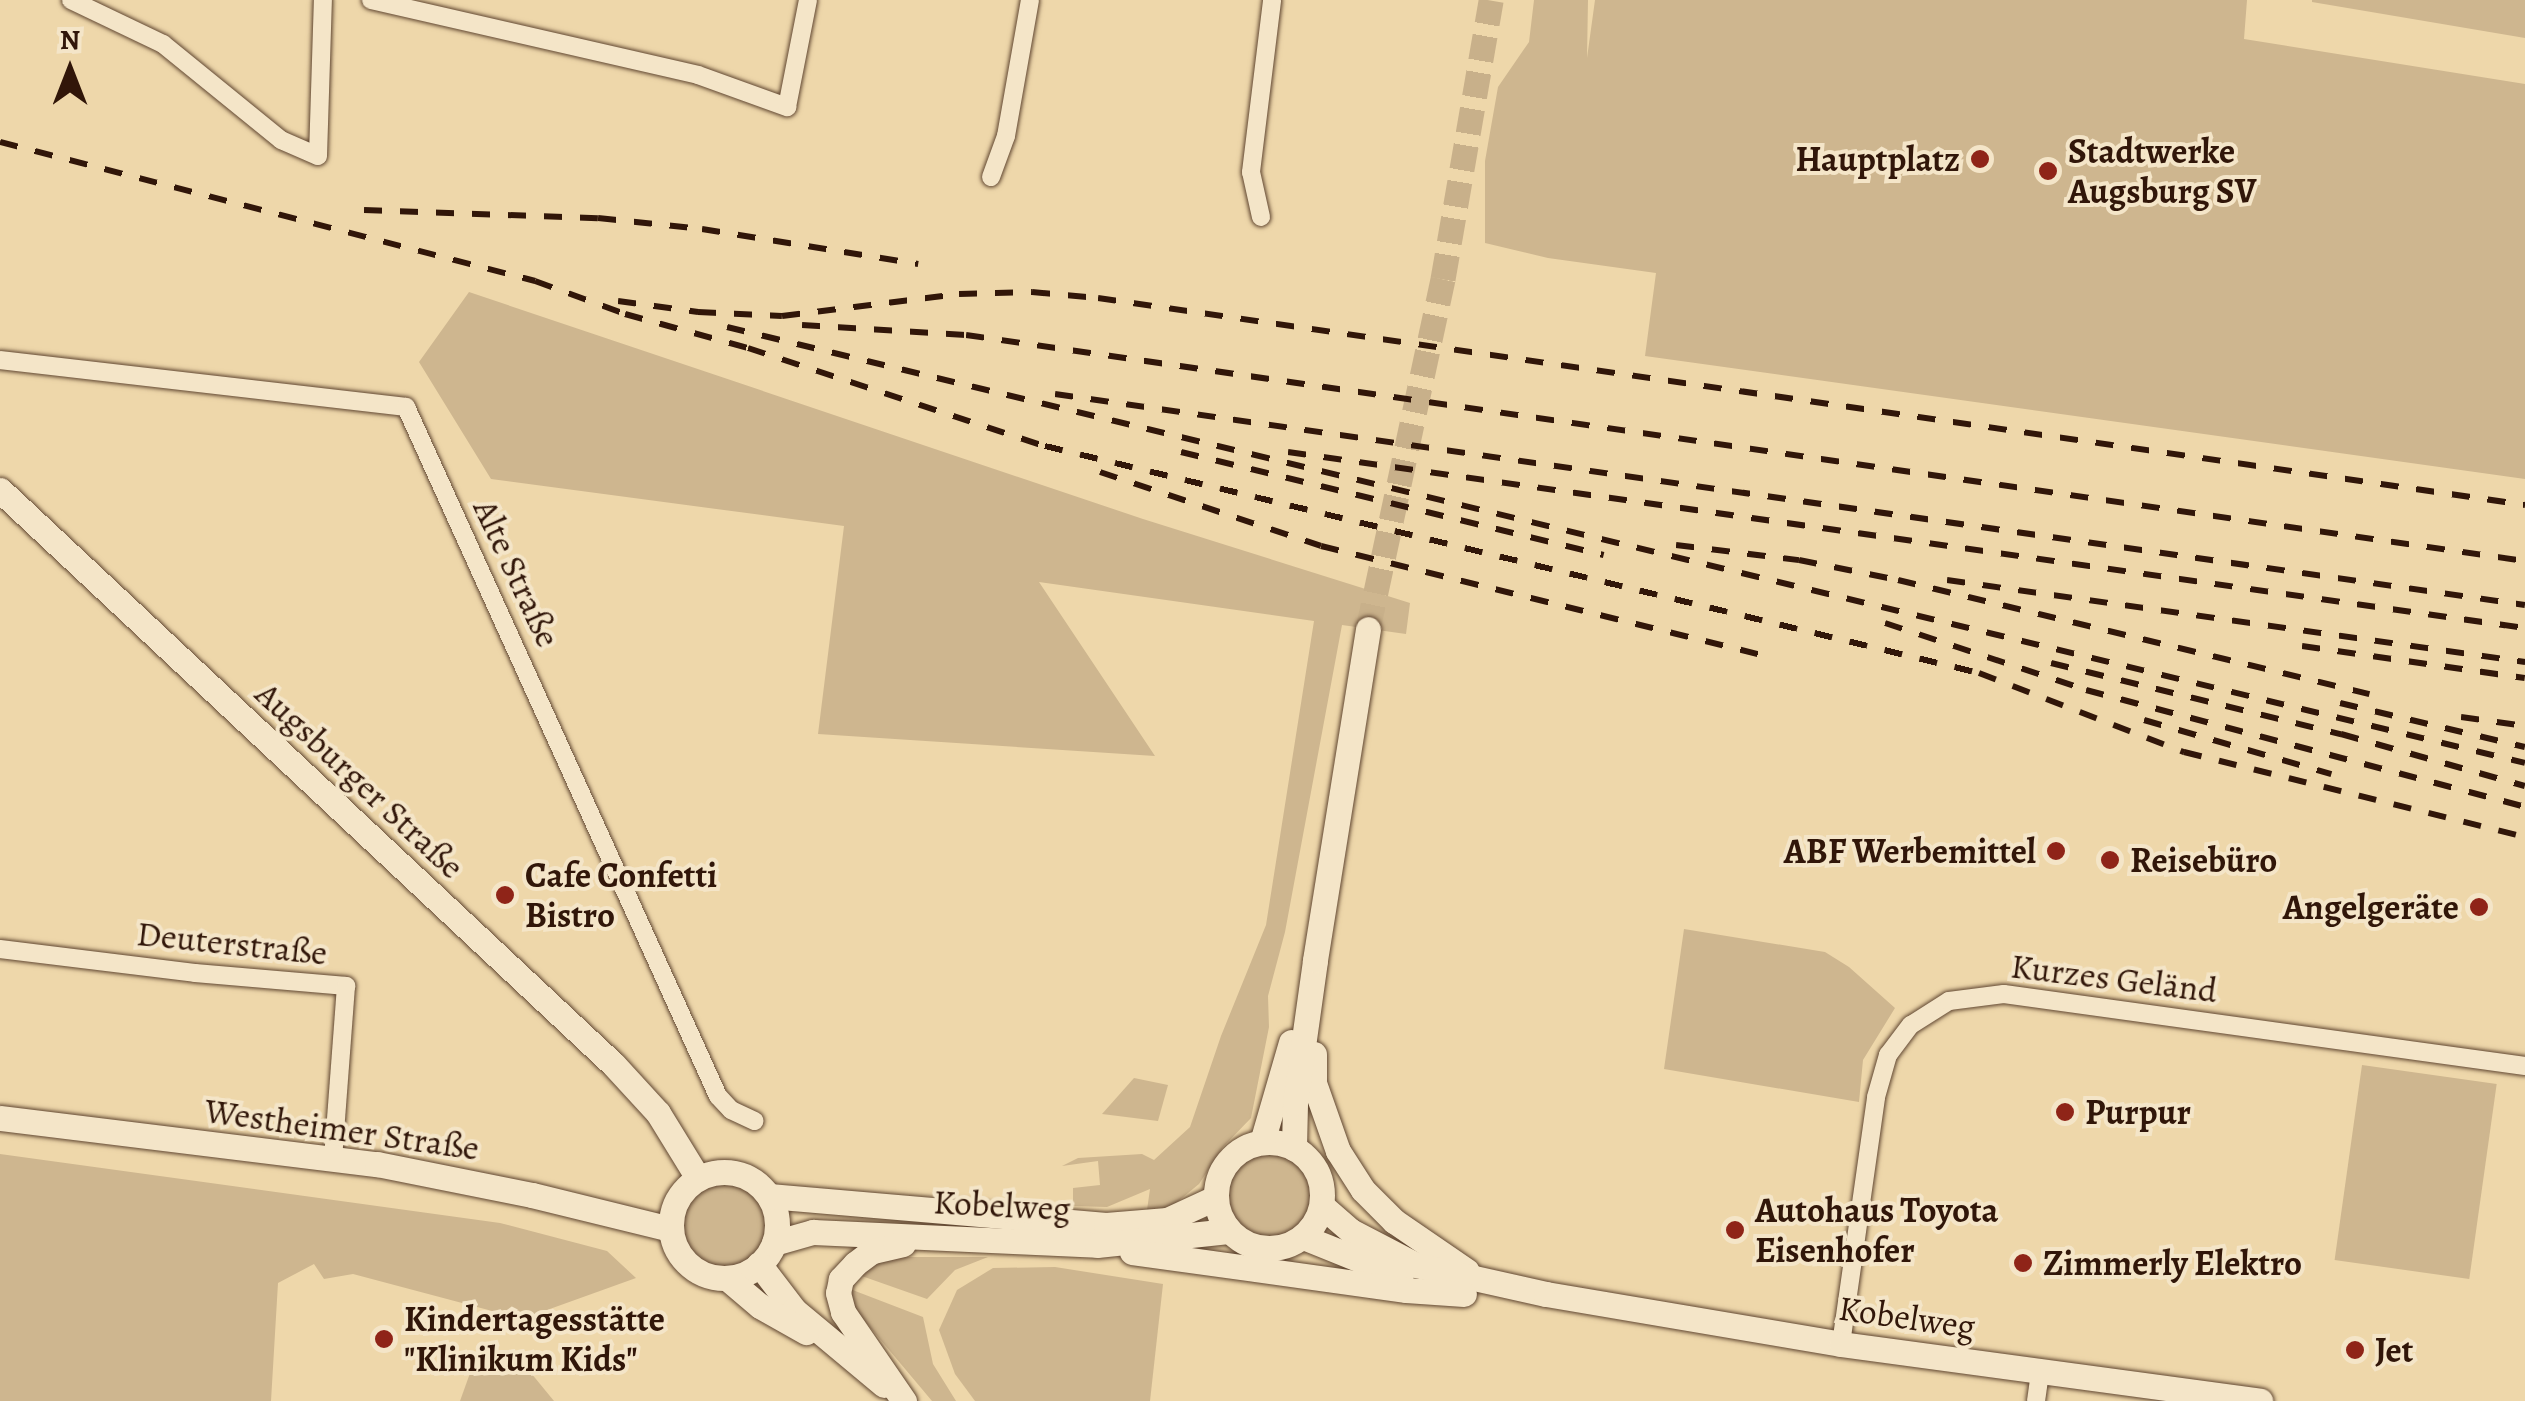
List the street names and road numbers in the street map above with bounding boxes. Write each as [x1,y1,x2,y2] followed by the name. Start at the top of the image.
[465,492,569,654] street label: Alte Straße
[247,673,473,887] street label: Augsburger Straße
[135,912,329,974] street label: Deuterstraße
[2008,945,2220,1011] street label: Kurzes Geländ
[202,1089,482,1169] street label: Westheimer Straße
[932,1180,1072,1230] street label: Kobelweg
[1836,1287,1978,1347] street label: Kobelweg

